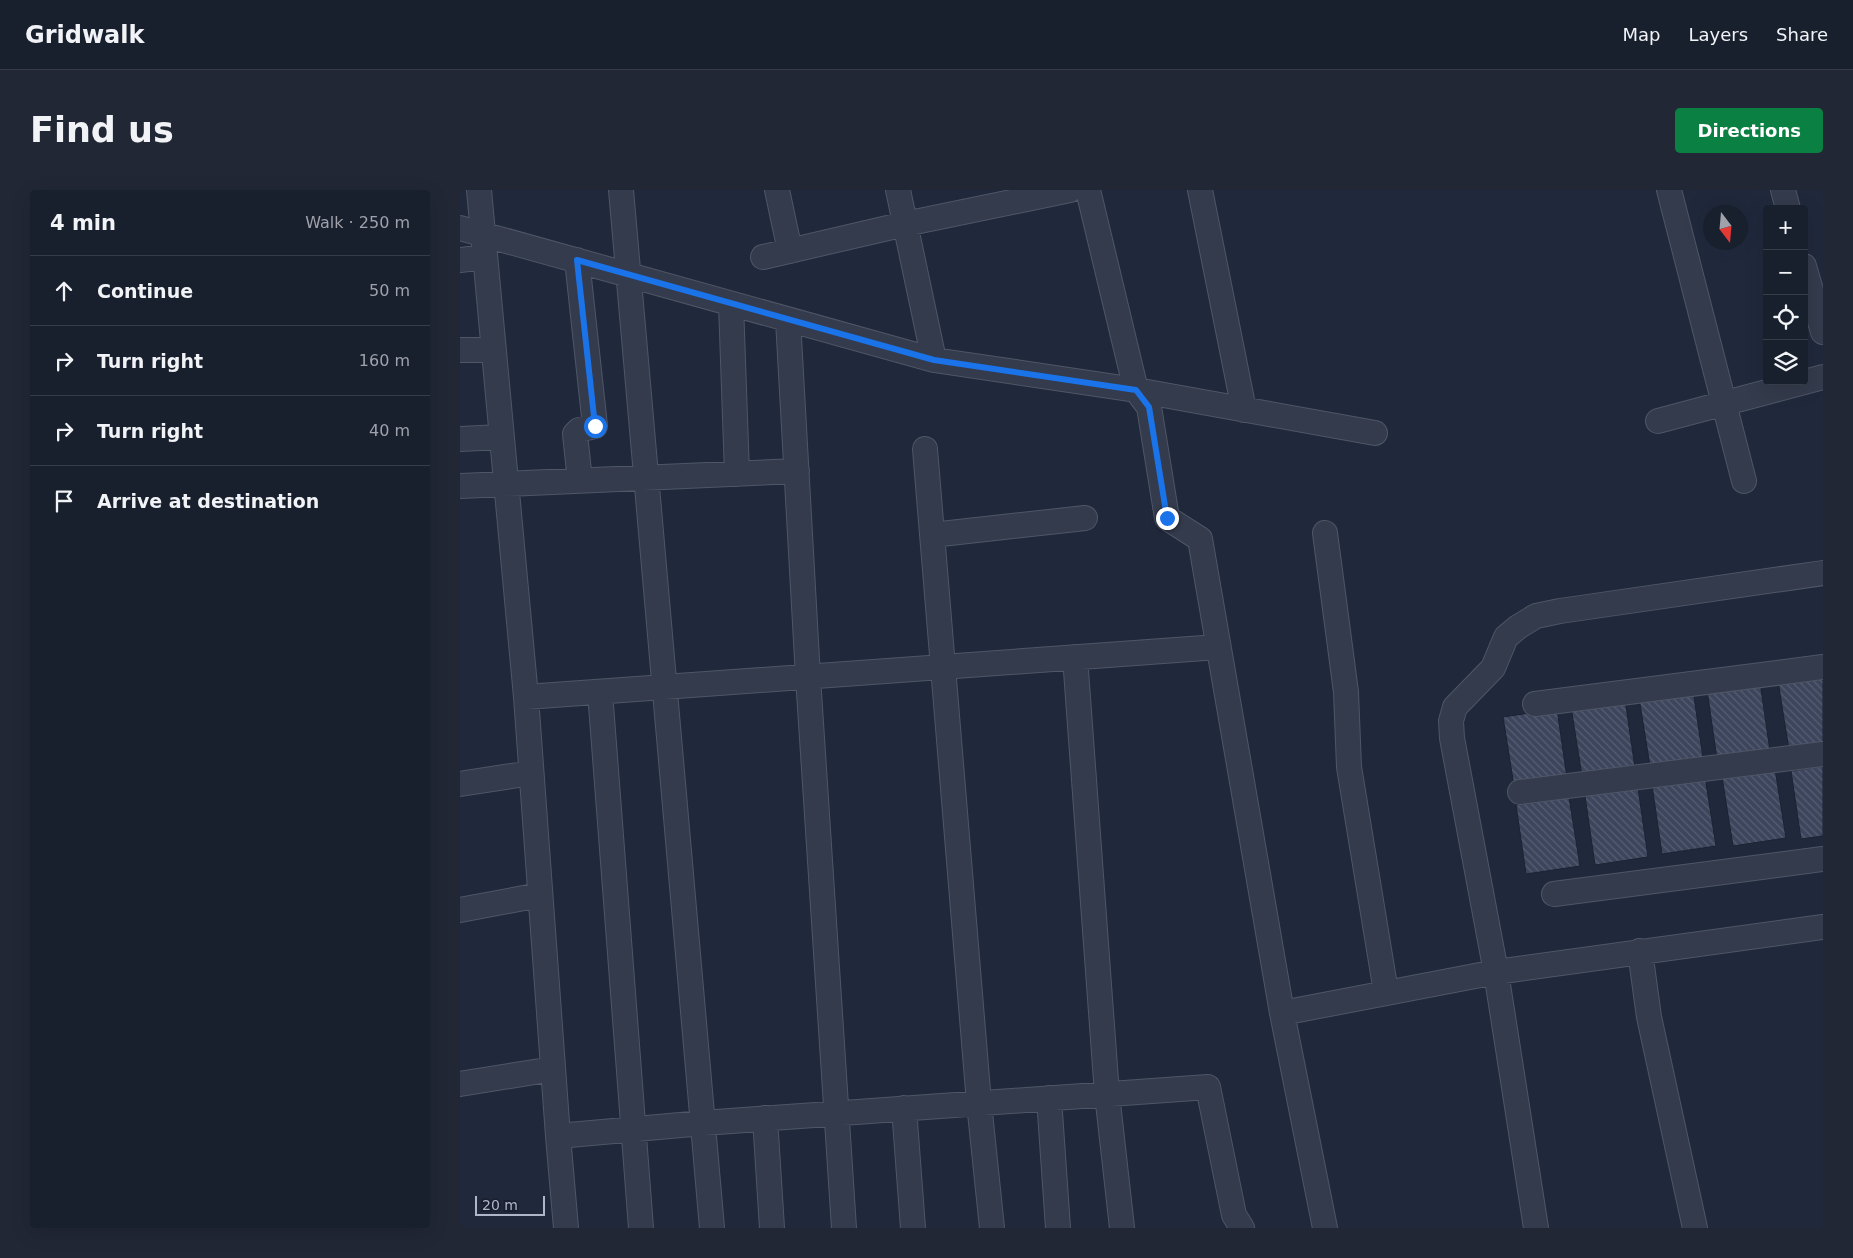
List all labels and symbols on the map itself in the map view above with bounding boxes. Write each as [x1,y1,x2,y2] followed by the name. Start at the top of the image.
[1703,205,1748,250] north arrow
[584,415,607,438] route start
[1156,507,1179,530] route end
[475,1193,545,1216] scale bar

